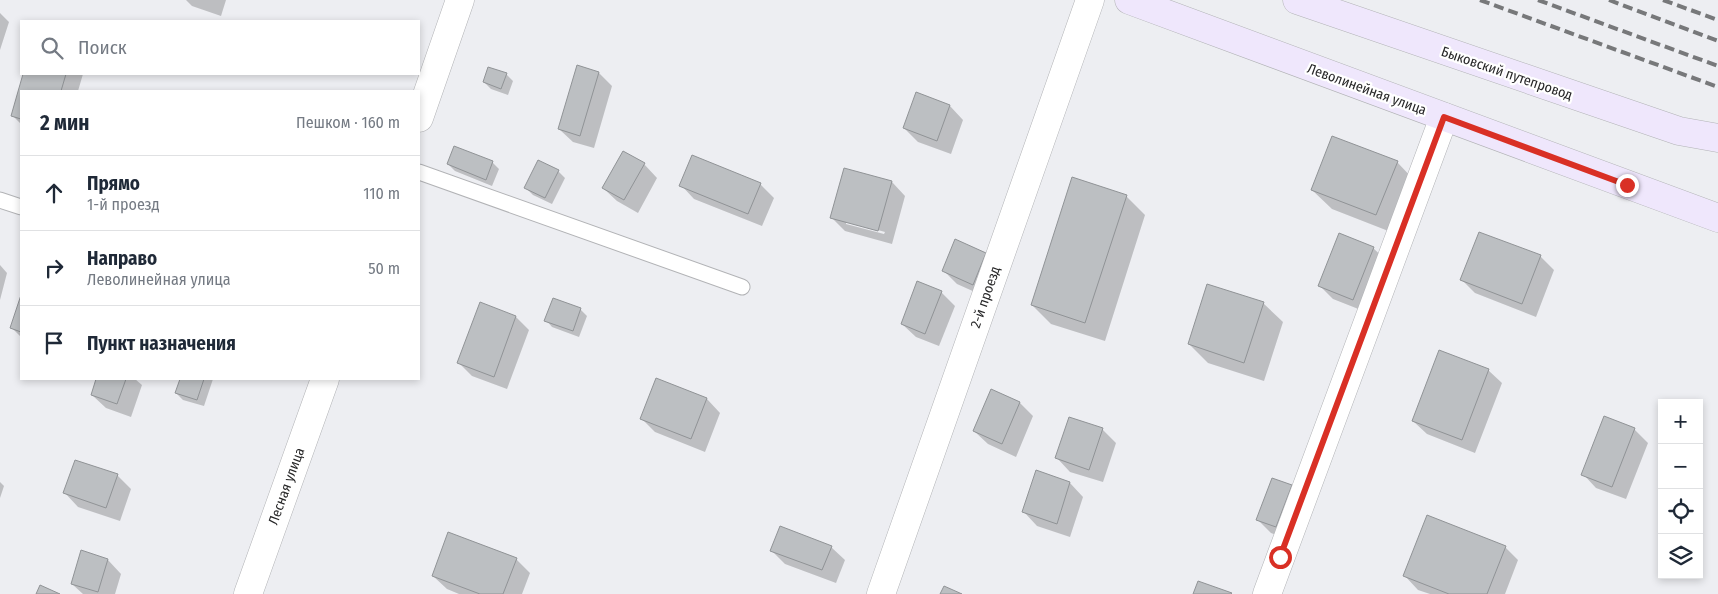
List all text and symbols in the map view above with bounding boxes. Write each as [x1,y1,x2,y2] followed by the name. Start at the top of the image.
[20,20,420,75] search box
[38,34,66,62] icon: search
[78,36,127,59] text: Поиск
[1439,43,1575,104] street label: Быковский путепровод
[1305,60,1429,119] street label: Леволинейная улица
[40,110,89,136] text: 2 мин
[296,113,400,132] text: Пешком · 160 m
[87,172,140,195] text: Прямо
[1616,174,1639,197] route end
[40,179,68,207] icon: ahead
[363,184,400,203] text: 110 m
[87,195,159,214] text: 1-й проезд
[87,247,157,270] text: Направо
[40,254,68,282] icon: right
[368,259,400,278] text: 50 m
[967,264,1004,330] street label: 2-й проезд
[87,270,231,289] text: Леволинейная улица
[40,329,68,357] icon: arrive
[87,332,236,355] text: Пункт назначения
[1658,399,1703,579] map controls
[1658,399,1703,444] button: +
[1658,444,1703,489] button: −
[265,445,308,527] street label: Лесная улица
[1658,489,1703,534] button: locate
[1658,534,1703,579] button: layers
[1269,546,1292,569] route start

